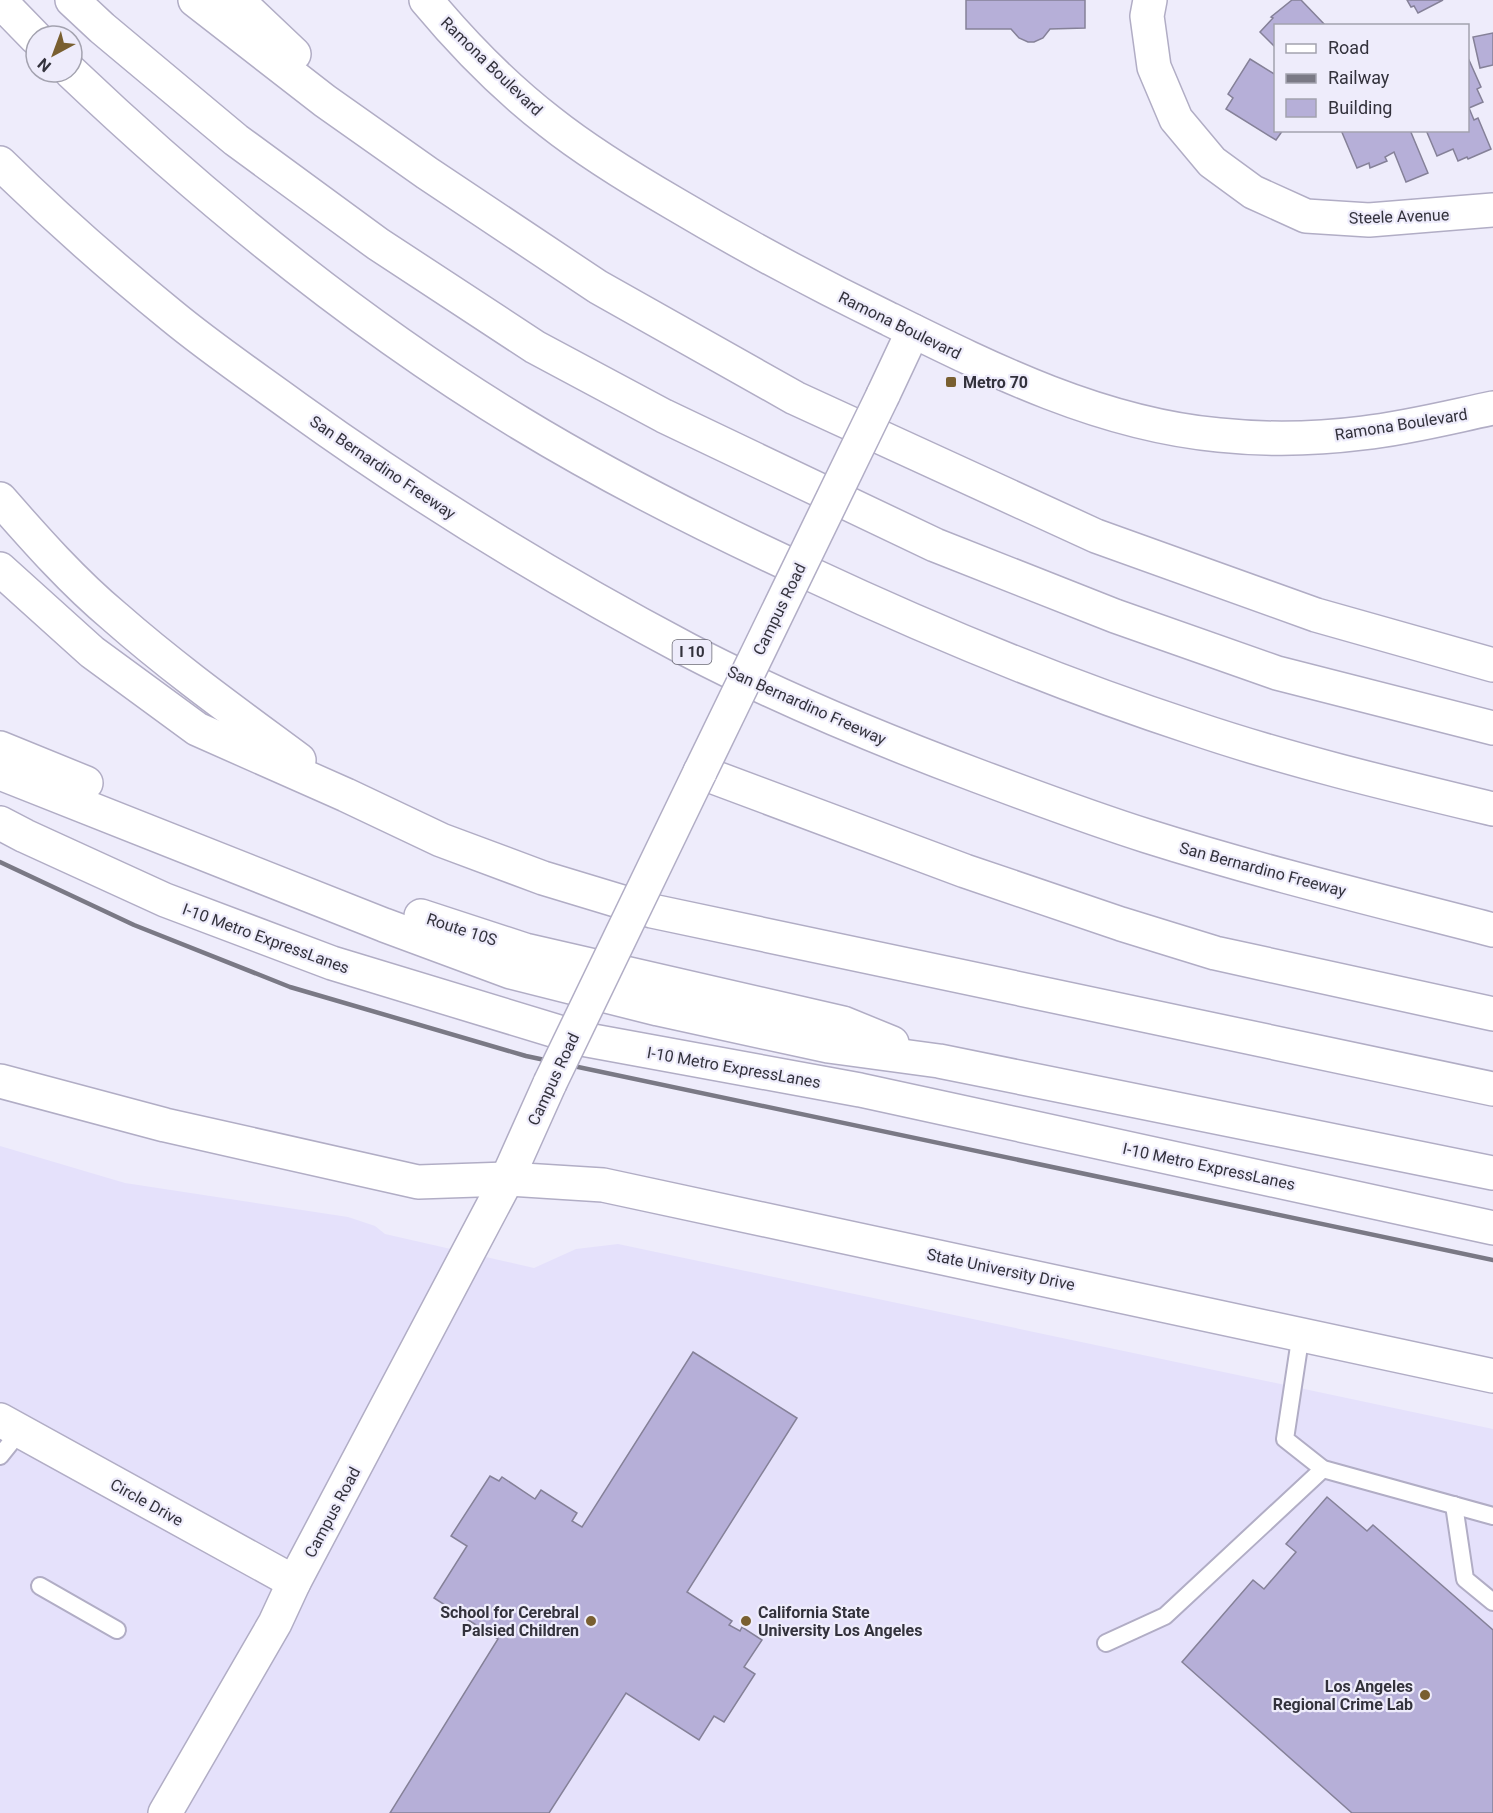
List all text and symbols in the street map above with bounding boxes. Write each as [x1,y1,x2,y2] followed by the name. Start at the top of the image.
[437,13,546,120] street label: Ramona Boulevard
[24,24,84,84] north arrow
[1274,24,1469,132] legend
[1328,37,1369,58] text: Road
[34,54,55,76] text: N
[1328,67,1390,88] text: Railway
[1328,97,1392,118] text: Building
[1349,205,1450,228] street label: Steele Avenue
[835,288,964,363] street label: Ramona Boulevard
[963,373,1028,392] place label: Metro 70
[944,375,958,389] marker: Metro 70
[1333,405,1469,444] street label: Ramona Boulevard
[306,412,460,524] street label: San Bernardino Freeway
[749,560,810,658] street label: Campus Road
[672,640,712,664] road number: I 10
[725,662,889,749] street label: San Bernardino Freeway
[1178,838,1349,901] street label: San Bernardino Freeway
[180,899,352,977] street label: I-10 Metro ExpressLanes
[424,909,499,950] street label: Route 10S
[524,1030,583,1128] street label: Campus Road
[646,1043,822,1092] street label: I-10 Metro ExpressLanes
[1121,1139,1297,1194] street label: I-10 Metro ExpressLanes
[925,1245,1077,1294] street label: State University Drive
[301,1464,364,1561] street label: Campus Road
[107,1475,186,1530] street label: Circle Drive
[440,1603,579,1640] place label: School for Cerebral Palsied Children
[758,1603,922,1640] place label: California State University Los Angeles
[584,1614,598,1628] marker: School for Cerebral Palsied Children
[739,1614,753,1628] marker: California State University Los Angeles
[1273,1677,1413,1714] place label: Los Angeles Regional Crime Lab
[1418,1688,1432,1702] marker: Los Angeles Regional Crime Lab

